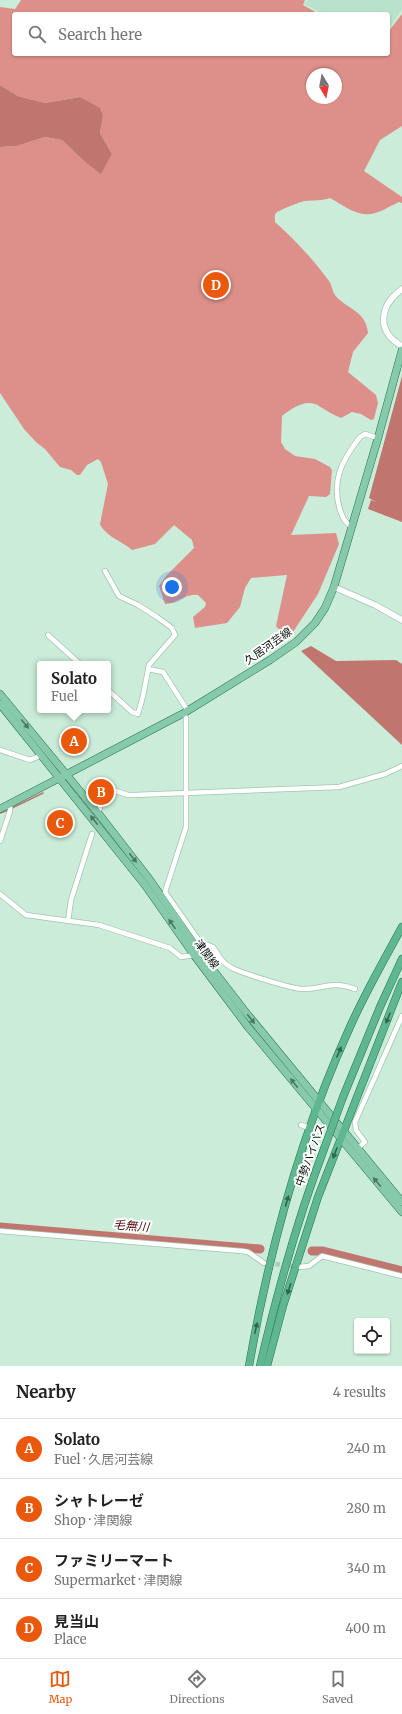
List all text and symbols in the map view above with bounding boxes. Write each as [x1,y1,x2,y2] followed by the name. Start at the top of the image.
[12,12,390,56] search box
[26,23,48,45] icon: search
[58,25,142,44] text: Search here
[306,68,342,104] north arrow
[203,270,229,300] pin: D
[162,577,182,597] your location
[241,624,295,668] street label: 久居河芸線
[37,661,111,713] popup
[51,669,97,688] text: Solato
[51,688,78,705] text: Fuel
[20,719,29,730] one-way arrow
[61,726,87,756] pin: A
[88,777,114,807] pin: B
[47,808,73,838] pin: C
[89,815,98,826] one-way arrow
[129,853,137,864] one-way arrow
[168,919,176,929] one-way arrow
[192,937,222,971] street label: 津関線
[384,1013,390,1025] one-way arrow
[247,1014,256,1025] one-way arrow
[336,1047,342,1058] one-way arrow
[289,1077,298,1088] one-way arrow
[292,1122,328,1188] street label: 中勢バイパス
[332,1147,338,1159] one-way arrow
[373,1177,382,1188] one-way arrow
[284,1195,290,1207] one-way arrow
[112,1216,152,1235] water label: 毛無川
[286,1283,292,1295] one-way arrow
[354,1318,390,1354] map controls
[354,1318,390,1354] button: locate
[254,1322,260,1334] one-way arrow
[16,1381,76,1403] text: Nearby
[333,1384,386,1401] text: 4 results
[54,1430,100,1449] text: Solato
[24,1440,34,1457] text: A
[346,1440,386,1457] text: 240 m
[54,1451,153,1468] text: Fuel · 久居河芸線
[54,1491,144,1510] text: シャトレーゼ
[24,1500,34,1517] text: B
[346,1500,386,1517] text: 280 m
[54,1512,132,1529] text: Shop · 津関線
[54,1551,174,1570] text: ファミリーマート
[25,1560,33,1577] text: C
[347,1560,386,1577] text: 340 m
[54,1572,182,1589] text: Supermarket · 津関線
[54,1612,99,1631] text: 見当山
[24,1620,34,1637] text: D
[345,1620,386,1637] text: 400 m
[54,1631,87,1648] text: Place
[49,1668,72,1706] tab: Map
[170,1668,225,1706] tab: Directions
[322,1668,353,1706] tab: Saved

